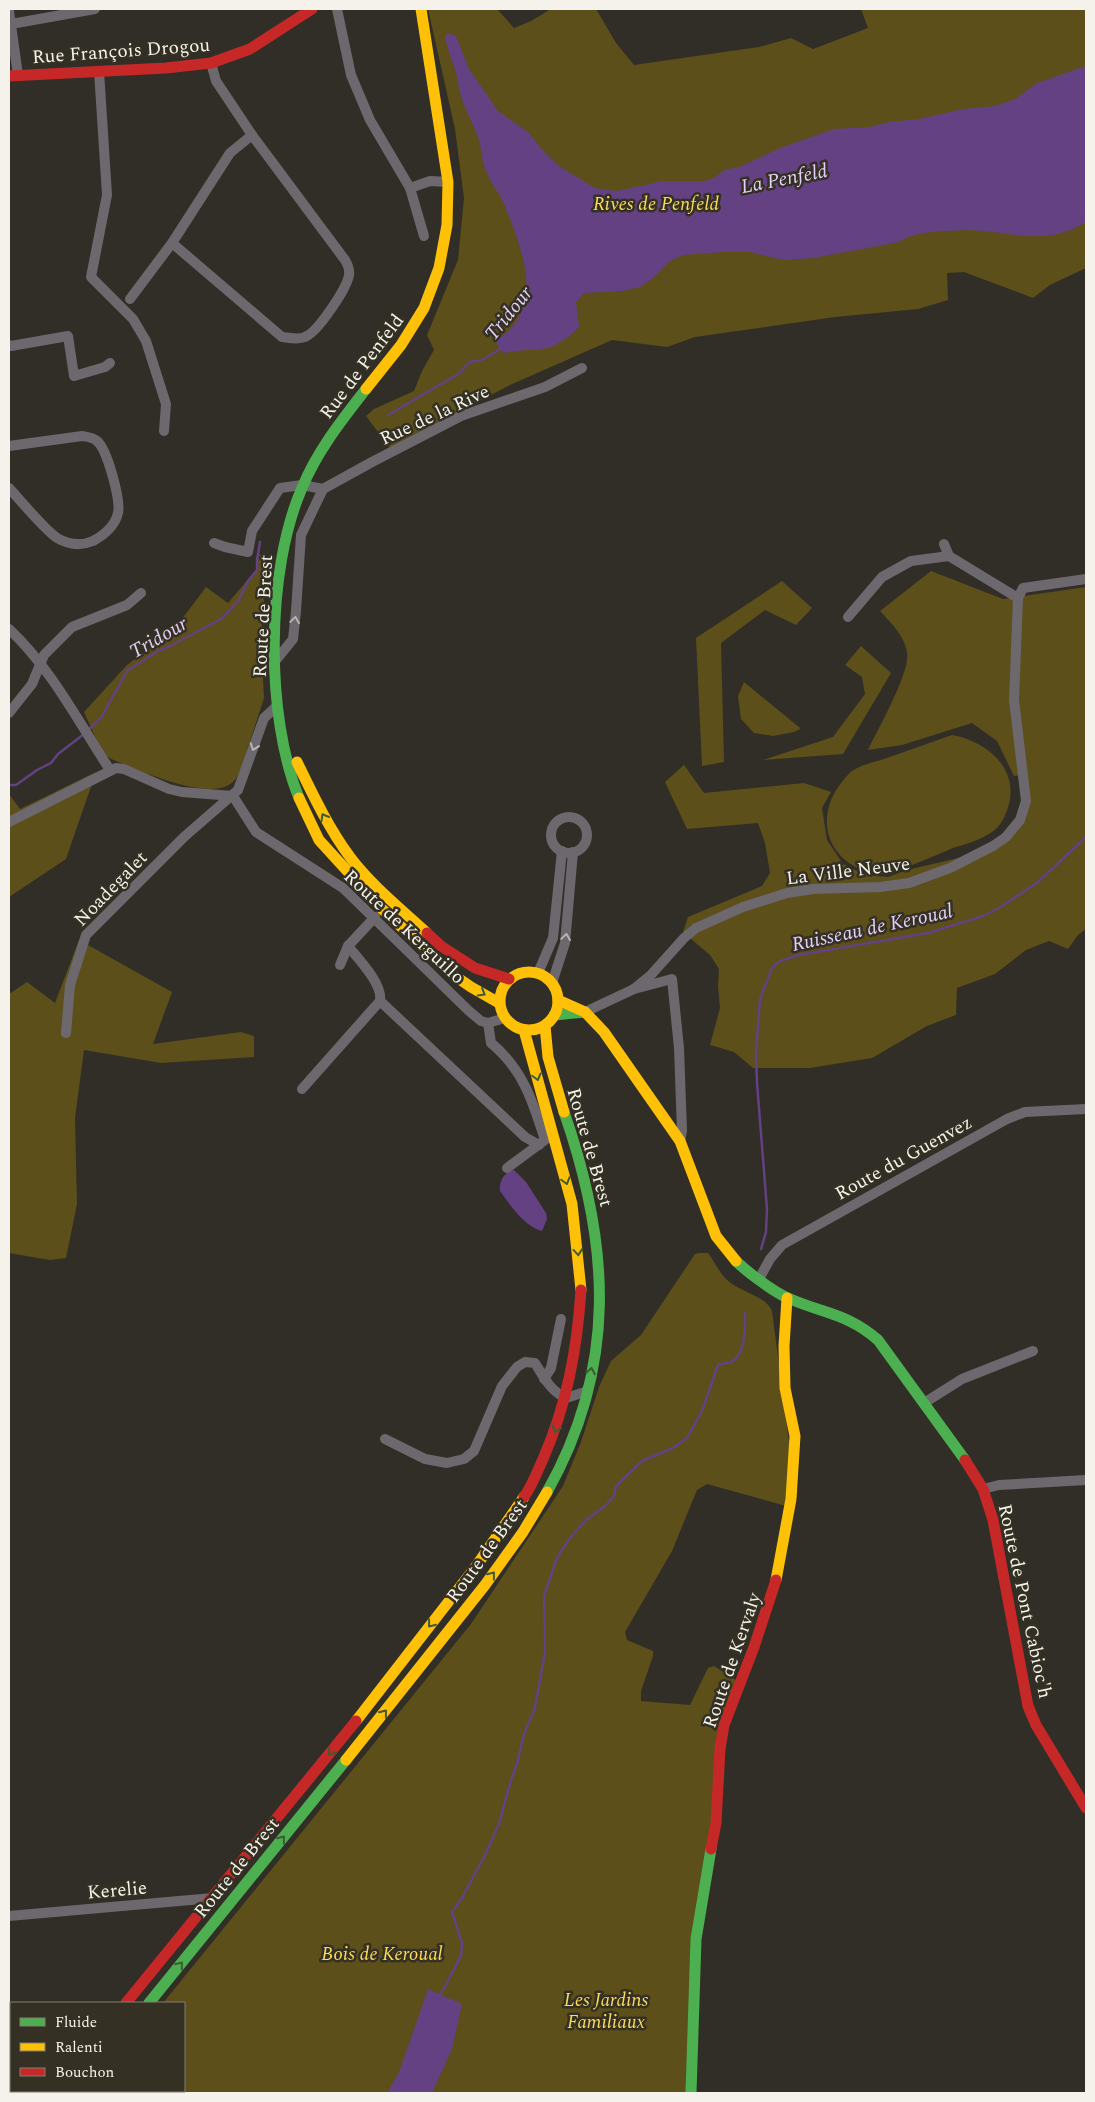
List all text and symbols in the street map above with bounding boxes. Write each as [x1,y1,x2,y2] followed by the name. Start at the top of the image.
[31,31,211,72] street label: Rue François Drogou
[738,156,830,202] water label: La Penfeld
[593,190,719,219] park label: Rives de Penfeld
[477,279,541,347] water label: Tridour
[313,308,412,426] street label: Rue de Penfeld
[375,377,494,453] street label: Rue de la Rive
[246,554,281,678] street label: Route de Brest
[124,609,194,667] water label: Tridour
[289,615,300,623] one-way arrow
[250,743,260,751] one-way arrow
[320,814,330,823] one-way arrow
[67,844,155,933] street label: Noadegalet
[785,850,912,893] street label: La Ville Neuve
[337,863,471,991] street label: Route de Kerguillo
[789,896,956,960] water label: Ruisseau de Keroual
[560,932,570,941] one-way arrow
[477,987,486,997] one-way arrow
[531,1073,542,1082] one-way arrow
[559,1084,620,1211] street label: Route de Brest
[830,1109,978,1208] street label: Route du Guenvez
[560,1176,570,1184] one-way arrow
[573,1249,584,1257] one-way arrow
[586,1367,596,1375] one-way arrow
[551,1425,561,1433] one-way arrow
[439,1493,535,1609] street label: Route de Brest
[990,1501,1059,1701] street label: Route de Pont Cabioc'h
[486,1572,494,1581] one-way arrow
[696,1588,769,1732] street label: Route de Kervaly
[428,1619,437,1628] one-way arrow
[379,1709,388,1718] one-way arrow
[328,1746,337,1755] one-way arrow
[187,1811,287,1925] street label: Route de Brest
[276,1835,285,1844] one-way arrow
[86,1873,148,1908] street label: Kerelie
[321,1940,443,1969] park label: Bois de Keroual
[174,1962,182,1971] one-way arrow
[564,1986,649,2037] park label: Les Jardins Familiaux
[10,2002,185,2092] legend
[55,2011,97,2034] text: Fluide
[55,2036,103,2059] text: Ralenti
[55,2061,115,2084] text: Bouchon

